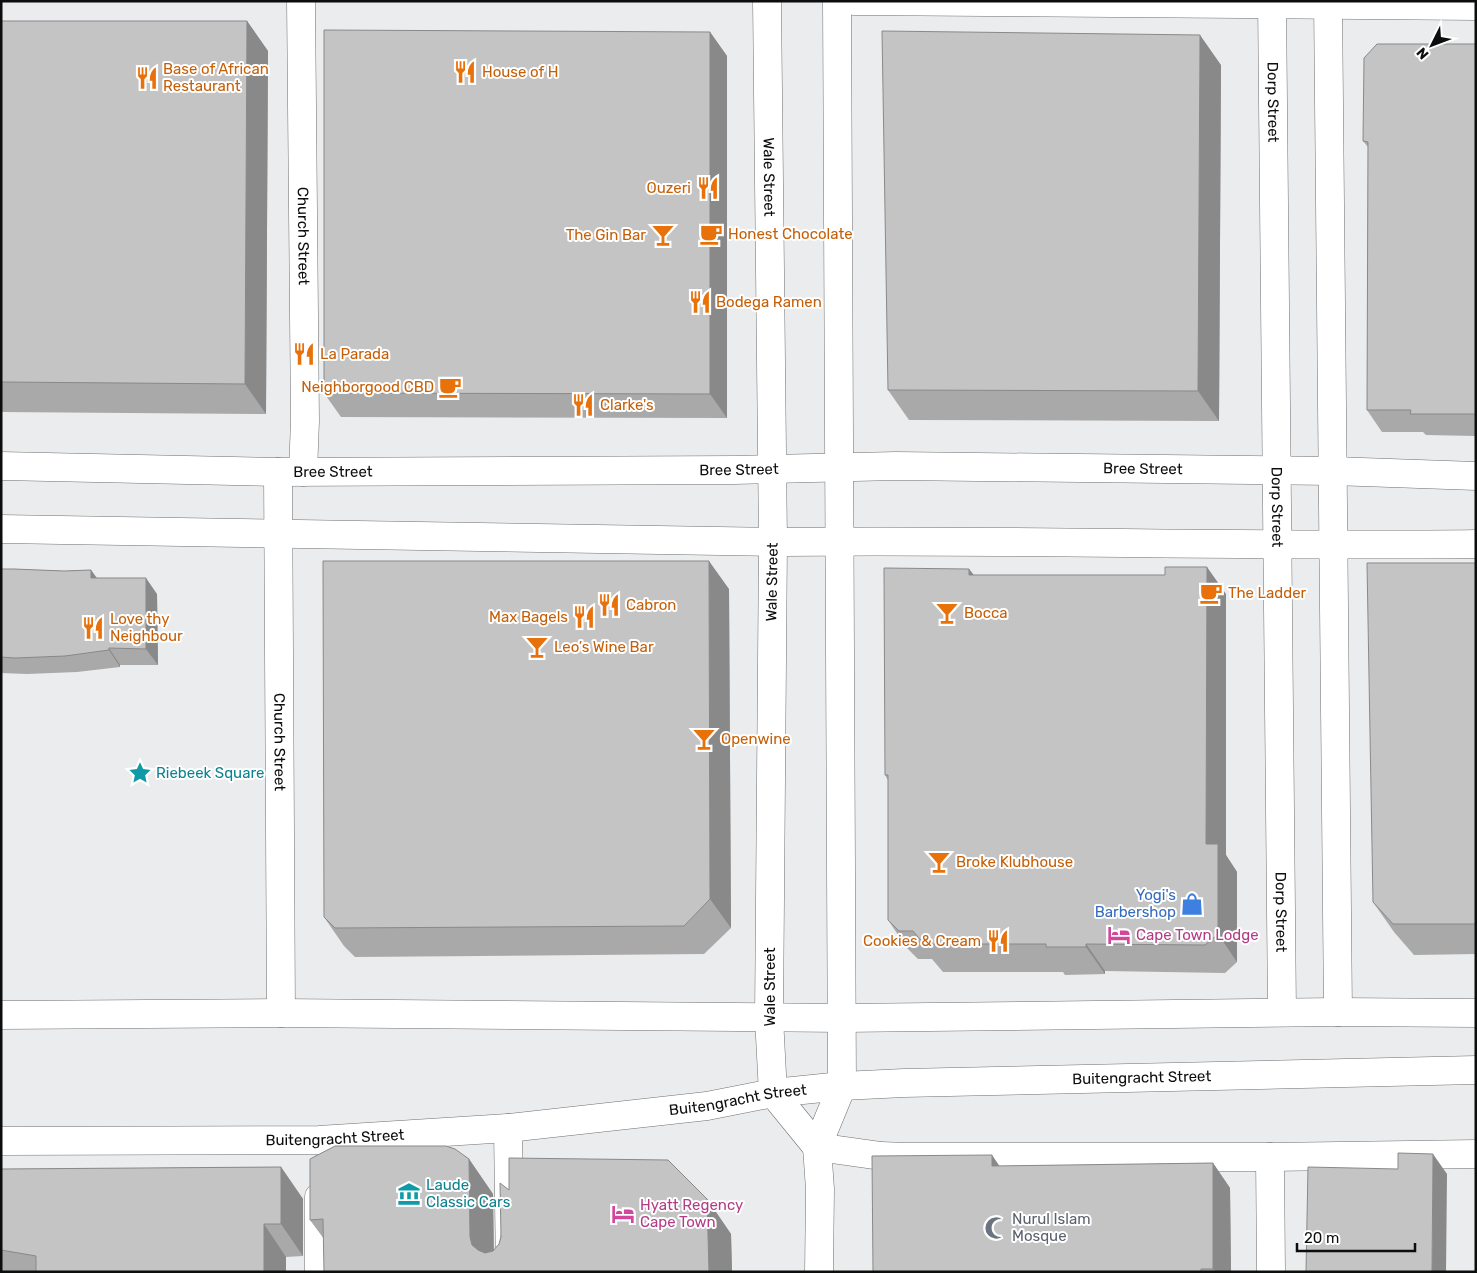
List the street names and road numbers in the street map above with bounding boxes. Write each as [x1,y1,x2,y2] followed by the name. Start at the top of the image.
[1264,62,1282,143] street label: Dorp Street
[760,137,778,217] street label: Wale Street
[294,187,313,285] street label: Church Street
[1103,459,1183,478] street label: Bree Street
[699,460,779,479] street label: Bree Street
[293,463,373,481] street label: Bree Street
[1268,467,1286,548] street label: Dorp Street
[762,542,782,622] street label: Wale Street
[270,693,289,791] street label: Church Street
[1272,872,1290,953] street label: Dorp Street
[761,947,779,1027] street label: Wale Street
[1072,1067,1212,1088] street label: Buitengracht Street
[668,1081,808,1119] street label: Buitengracht Street
[265,1126,405,1149] street label: Buitengracht Street

